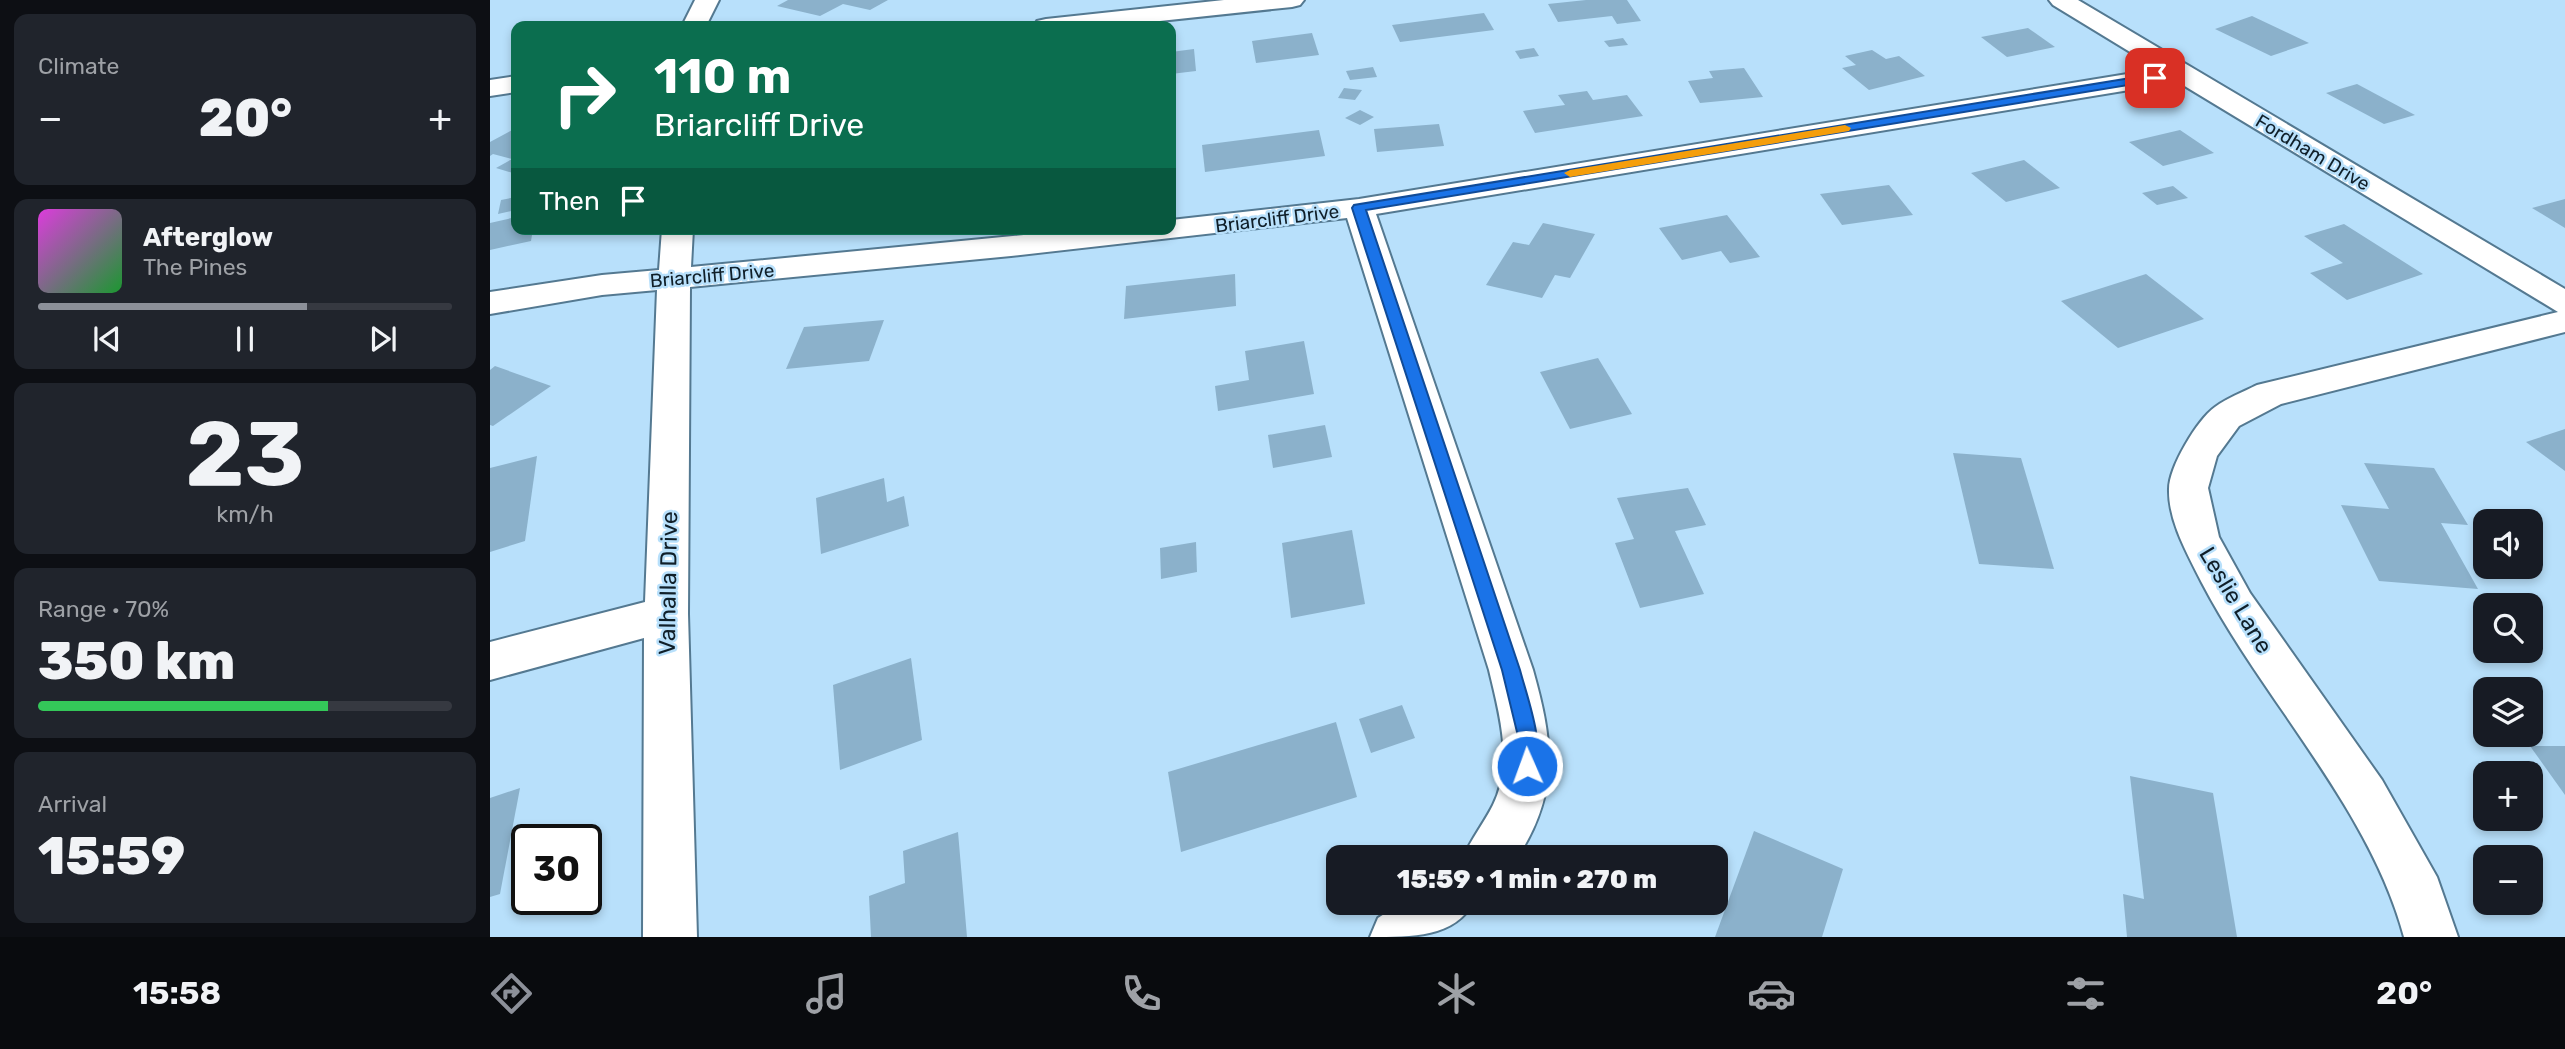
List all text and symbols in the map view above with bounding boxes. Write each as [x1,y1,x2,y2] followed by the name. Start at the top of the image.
[654,47,791,105] text: 110 m
[2125,48,2185,108] pin
[539,49,630,140] icon: right
[38,52,119,80] text: Climate
[2136,59,2174,97] icon: arrive
[199,87,292,149] text: 20°
[38,95,63,141] text: −
[428,95,452,141] text: +
[654,106,864,144] text: Briarcliff Drive
[2251,109,2374,196] street label: Fordham Drive
[614,182,652,220] icon: arrive
[539,186,600,217] text: Then
[1214,199,1340,238] street label: Briarcliff Drive
[143,222,273,253] text: Afterglow
[143,253,247,281] text: The Pines
[649,259,775,292] street label: Briarcliff Drive
[88,320,126,358] icon: previous
[226,320,264,358] icon: pause
[364,320,402,358] icon: next
[185,400,305,508] text: 23
[216,500,274,528] text: km/h
[2473,509,2543,915] map controls
[2473,509,2543,579] button: sound
[653,511,683,655] street label: Valhalla Drive
[2193,542,2279,658] street label: Leslie Lane
[2473,593,2543,663] button: search
[38,595,169,623] text: Range · 70%
[38,630,235,692] text: 350 km
[2473,677,2543,747] button: layers
[1490,729,1564,803] position arrow
[2473,761,2543,831] button: +
[38,790,107,818] text: Arrival
[511,824,602,915] speed limit sign: 30
[38,825,185,887] text: 15:59
[2473,845,2543,915] button: −
[1397,864,1657,895] text: 15:59 · 1 min · 270 m
[487,969,536,1018] icon: directions
[802,969,851,1018] icon: music
[1117,969,1166,1018] icon: phone
[1432,969,1481,1018] icon: climate
[1747,969,1796,1018] icon: car
[2061,969,2110,1018] icon: filters
[133,974,221,1012] text: 15:58
[2376,974,2432,1012] text: 20°

